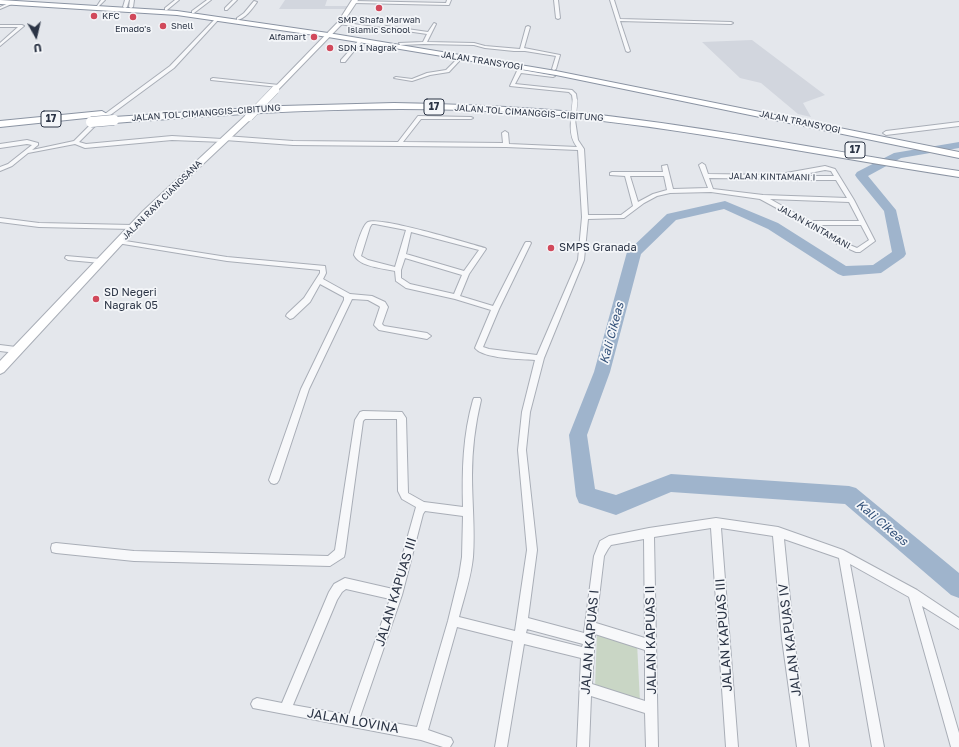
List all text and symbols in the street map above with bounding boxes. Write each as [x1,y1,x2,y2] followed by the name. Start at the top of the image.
[374,3,384,13] marker: SMP Shafa Marwah Islamic School
[89,11,99,21] marker: KFC
[102,11,120,21] place label: KFC
[128,12,138,22] marker: Emado's
[338,15,420,36] place label: SMP Shafa Marwah Islamic School
[16,16,56,56] north arrow
[158,21,168,31] marker: Shell
[171,21,193,31] place label: Shell
[115,24,151,34] place label: Emado's
[269,32,306,42] place label: Alfamart
[309,32,319,42] marker: Alfamart
[33,41,43,55] text: U
[325,43,335,53] marker: SDN 1 Nagrak
[338,43,397,53] place label: SDN 1 Nagrak
[440,49,524,73] street label: JALAN TRANSYOGI
[424,99,444,115] road number: 17
[131,102,281,124] street label: JALAN TOL CIMANGGIS–CIBITUNG
[454,102,604,124] street label: JALAN TOL CIMANGGIS–CIBITUNG
[758,108,842,136] street label: JALAN TRANSYOGI
[41,111,61,127] road number: 17
[845,142,865,158] road number: 17
[120,158,204,242] street label: JALAN RAYA CIANGSANA
[729,171,815,183] street label: JALAN KINTAMANI I
[776,203,852,251] street label: JALAN KINTAMANI
[559,241,637,255] place label: SMPS Granada
[546,243,556,253] marker: SMPS Granada
[104,286,158,312] place label: SD Negeri Nagrak 05
[91,294,101,304] marker: SD Negeri Nagrak 05
[597,301,627,365] water label: Kali Cikeas
[853,497,911,549] water label: Kali Cikeas
[372,536,420,648] street label: JALAN KAPUAS III
[712,578,736,692] street label: JALAN KAPUAS III
[775,583,805,697] street label: JALAN KAPUAS IV
[642,585,660,695] street label: JALAN KAPUAS II
[578,589,602,695] street label: JALAN KAPUAS I
[306,705,400,737] street label: JALAN LOVINA

